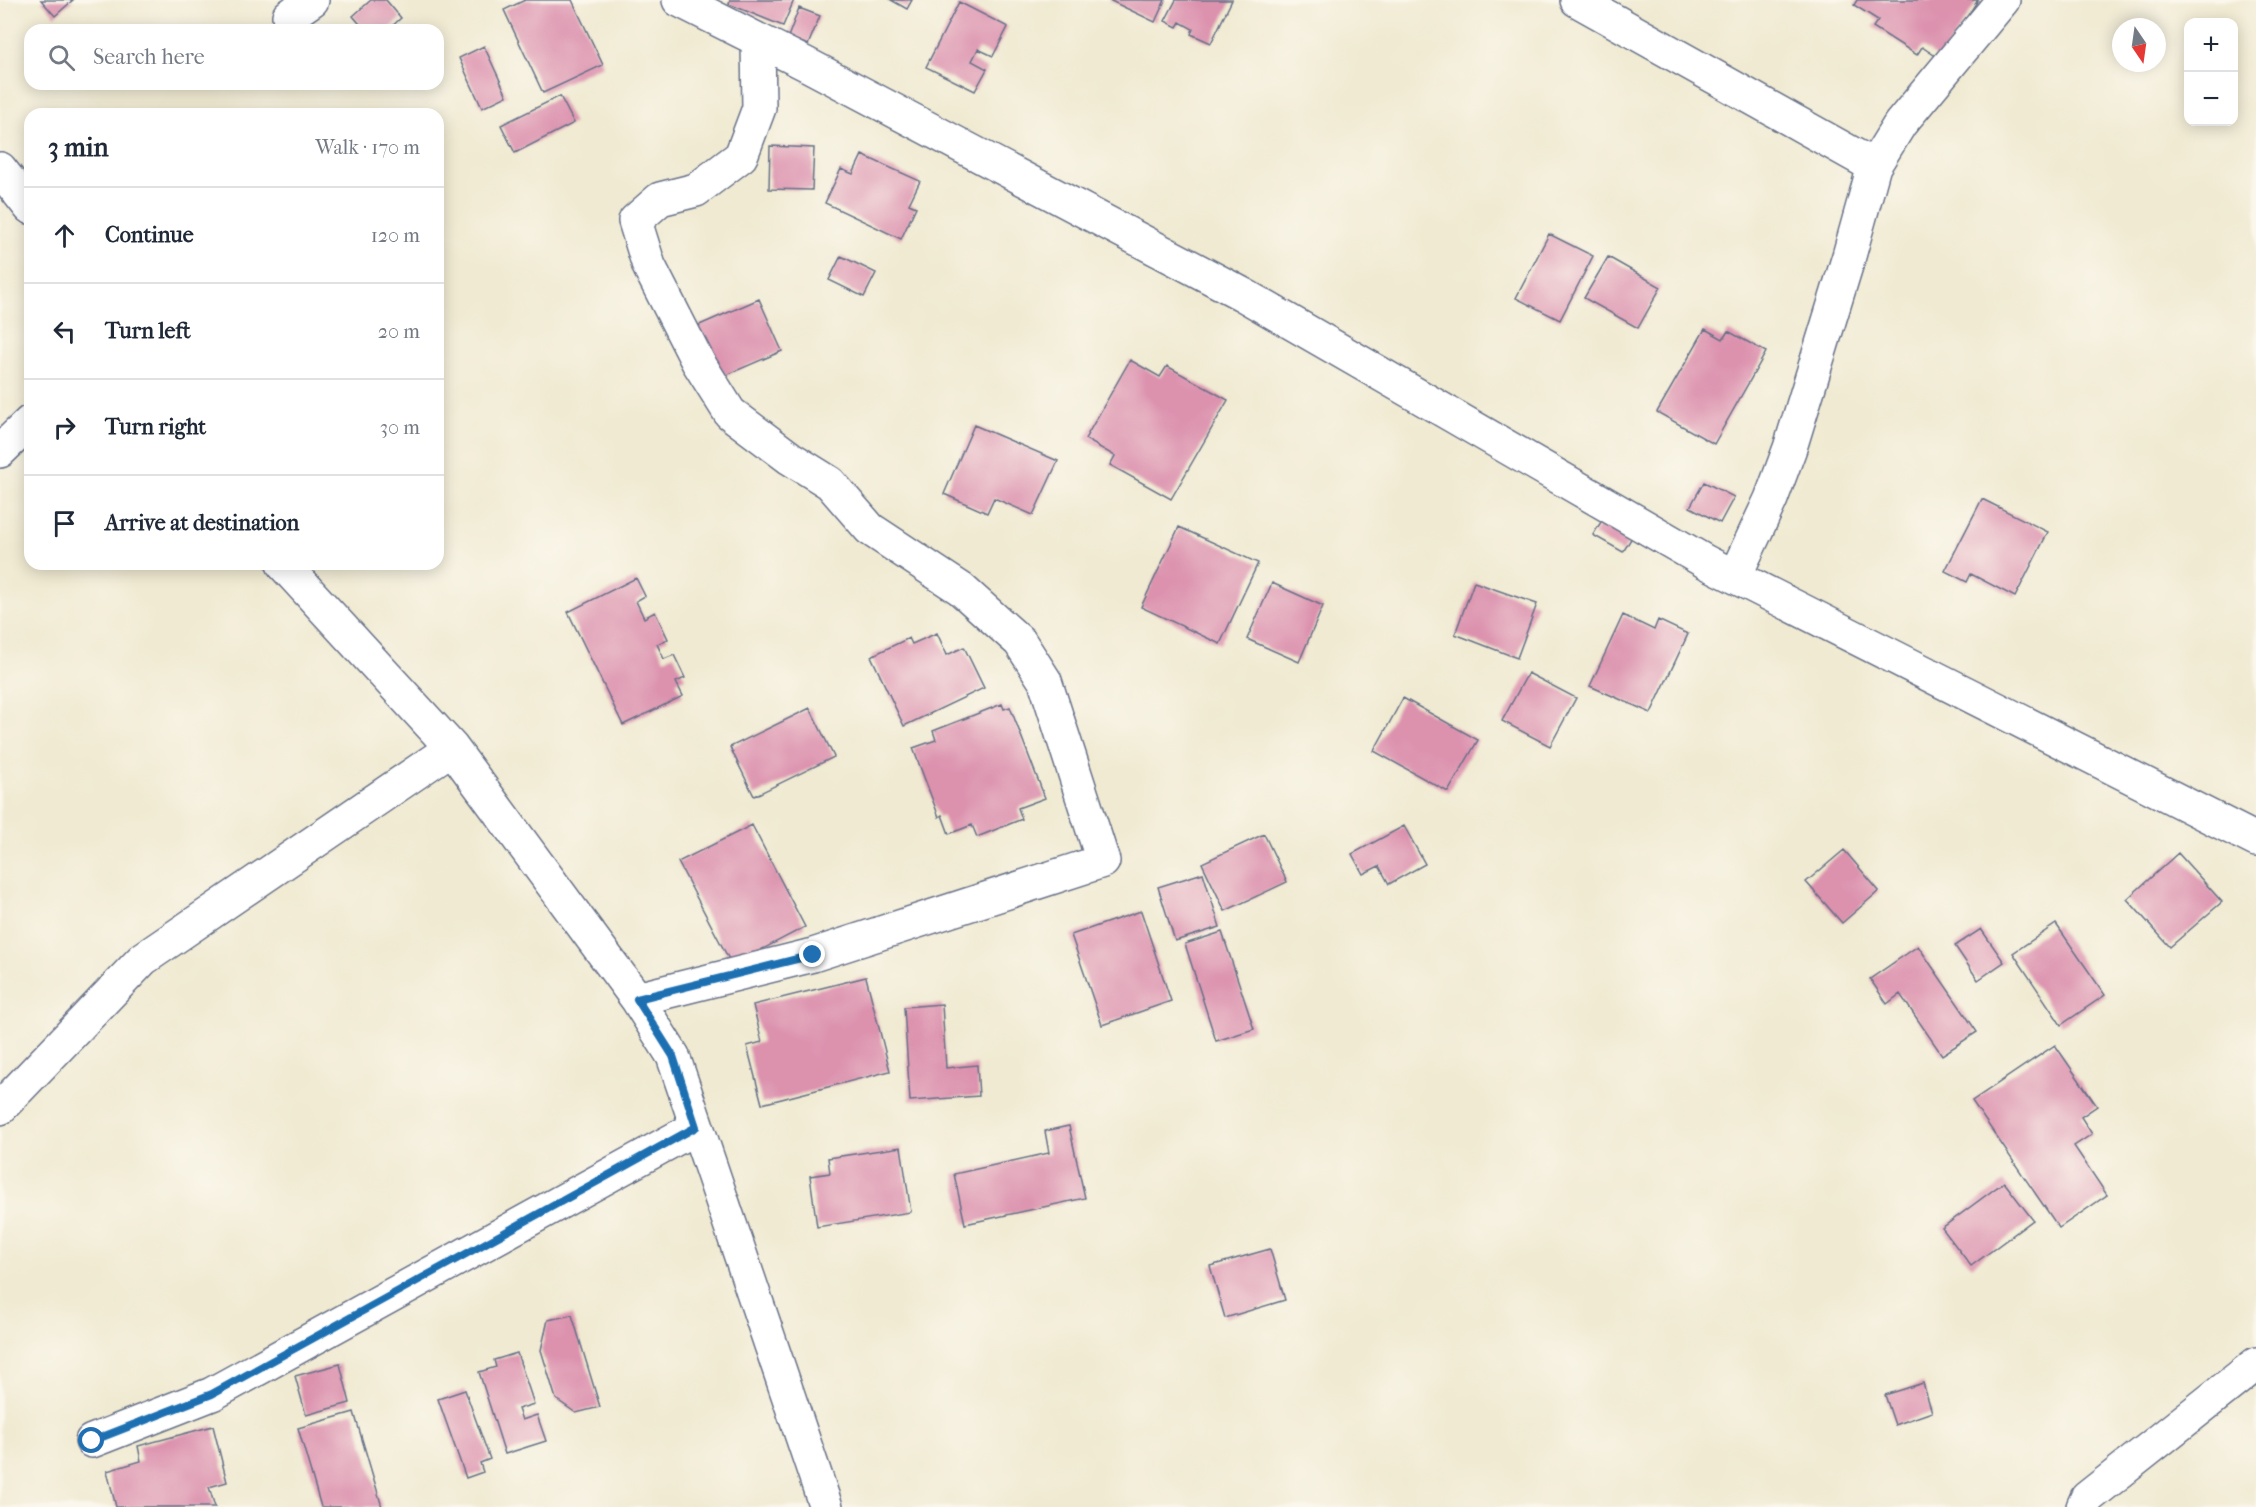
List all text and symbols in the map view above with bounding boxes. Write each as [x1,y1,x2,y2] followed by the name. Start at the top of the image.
[2112,18,2166,72] north arrow
[2184,18,2238,126] map controls
[2184,18,2238,72] button: +
[24,24,444,90] search box
[45,41,78,74] icon: search
[93,44,205,70] text: Search here
[2184,72,2238,126] button: −
[48,132,109,163] text: 3 min
[315,136,420,159] text: Walk · 170 m
[48,219,81,252] icon: ahead
[105,222,194,248] text: Continue
[371,224,420,247] text: 120 m
[48,315,81,348] icon: left
[105,318,191,344] text: Turn left
[378,320,420,343] text: 20 m
[48,411,81,444] icon: right
[105,414,206,440] text: Turn right
[380,416,420,439] text: 30 m
[48,507,81,540] icon: arrive
[105,510,299,536] text: Arrive at destination
[799,941,825,967] route end
[78,1427,104,1453] route start

